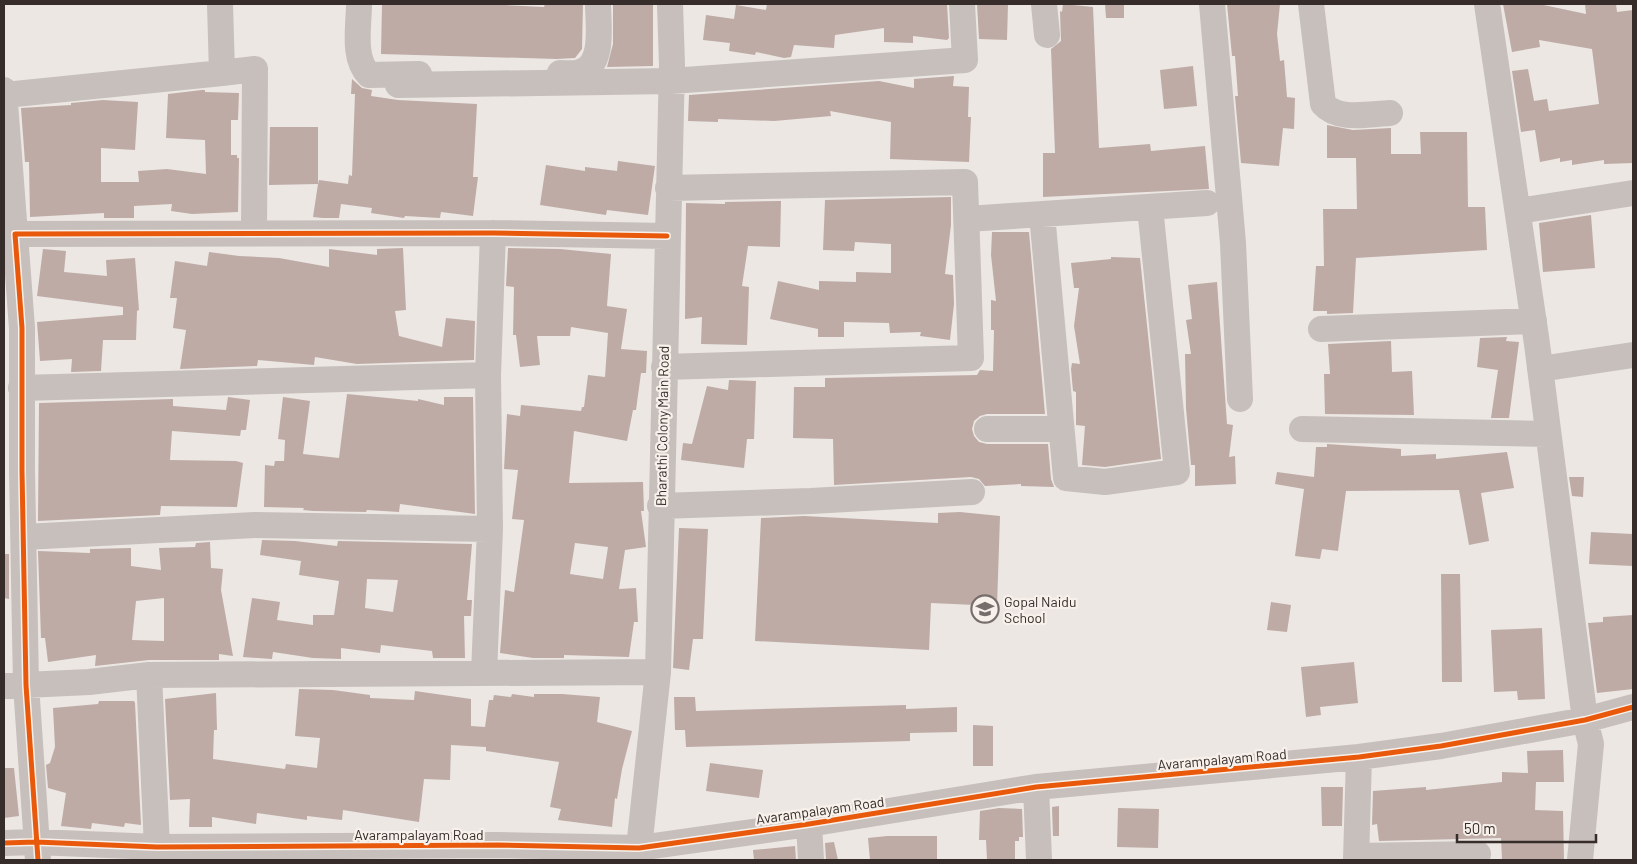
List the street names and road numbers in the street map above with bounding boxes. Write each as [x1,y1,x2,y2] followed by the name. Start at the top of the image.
[652,346,672,506] street label: Bharathi Colony Main Road
[1157,745,1287,773] street label: Avarampalayam Road
[755,793,885,827] street label: Avarampalayam Road
[354,826,484,843] street label: Avarampalayam Road

